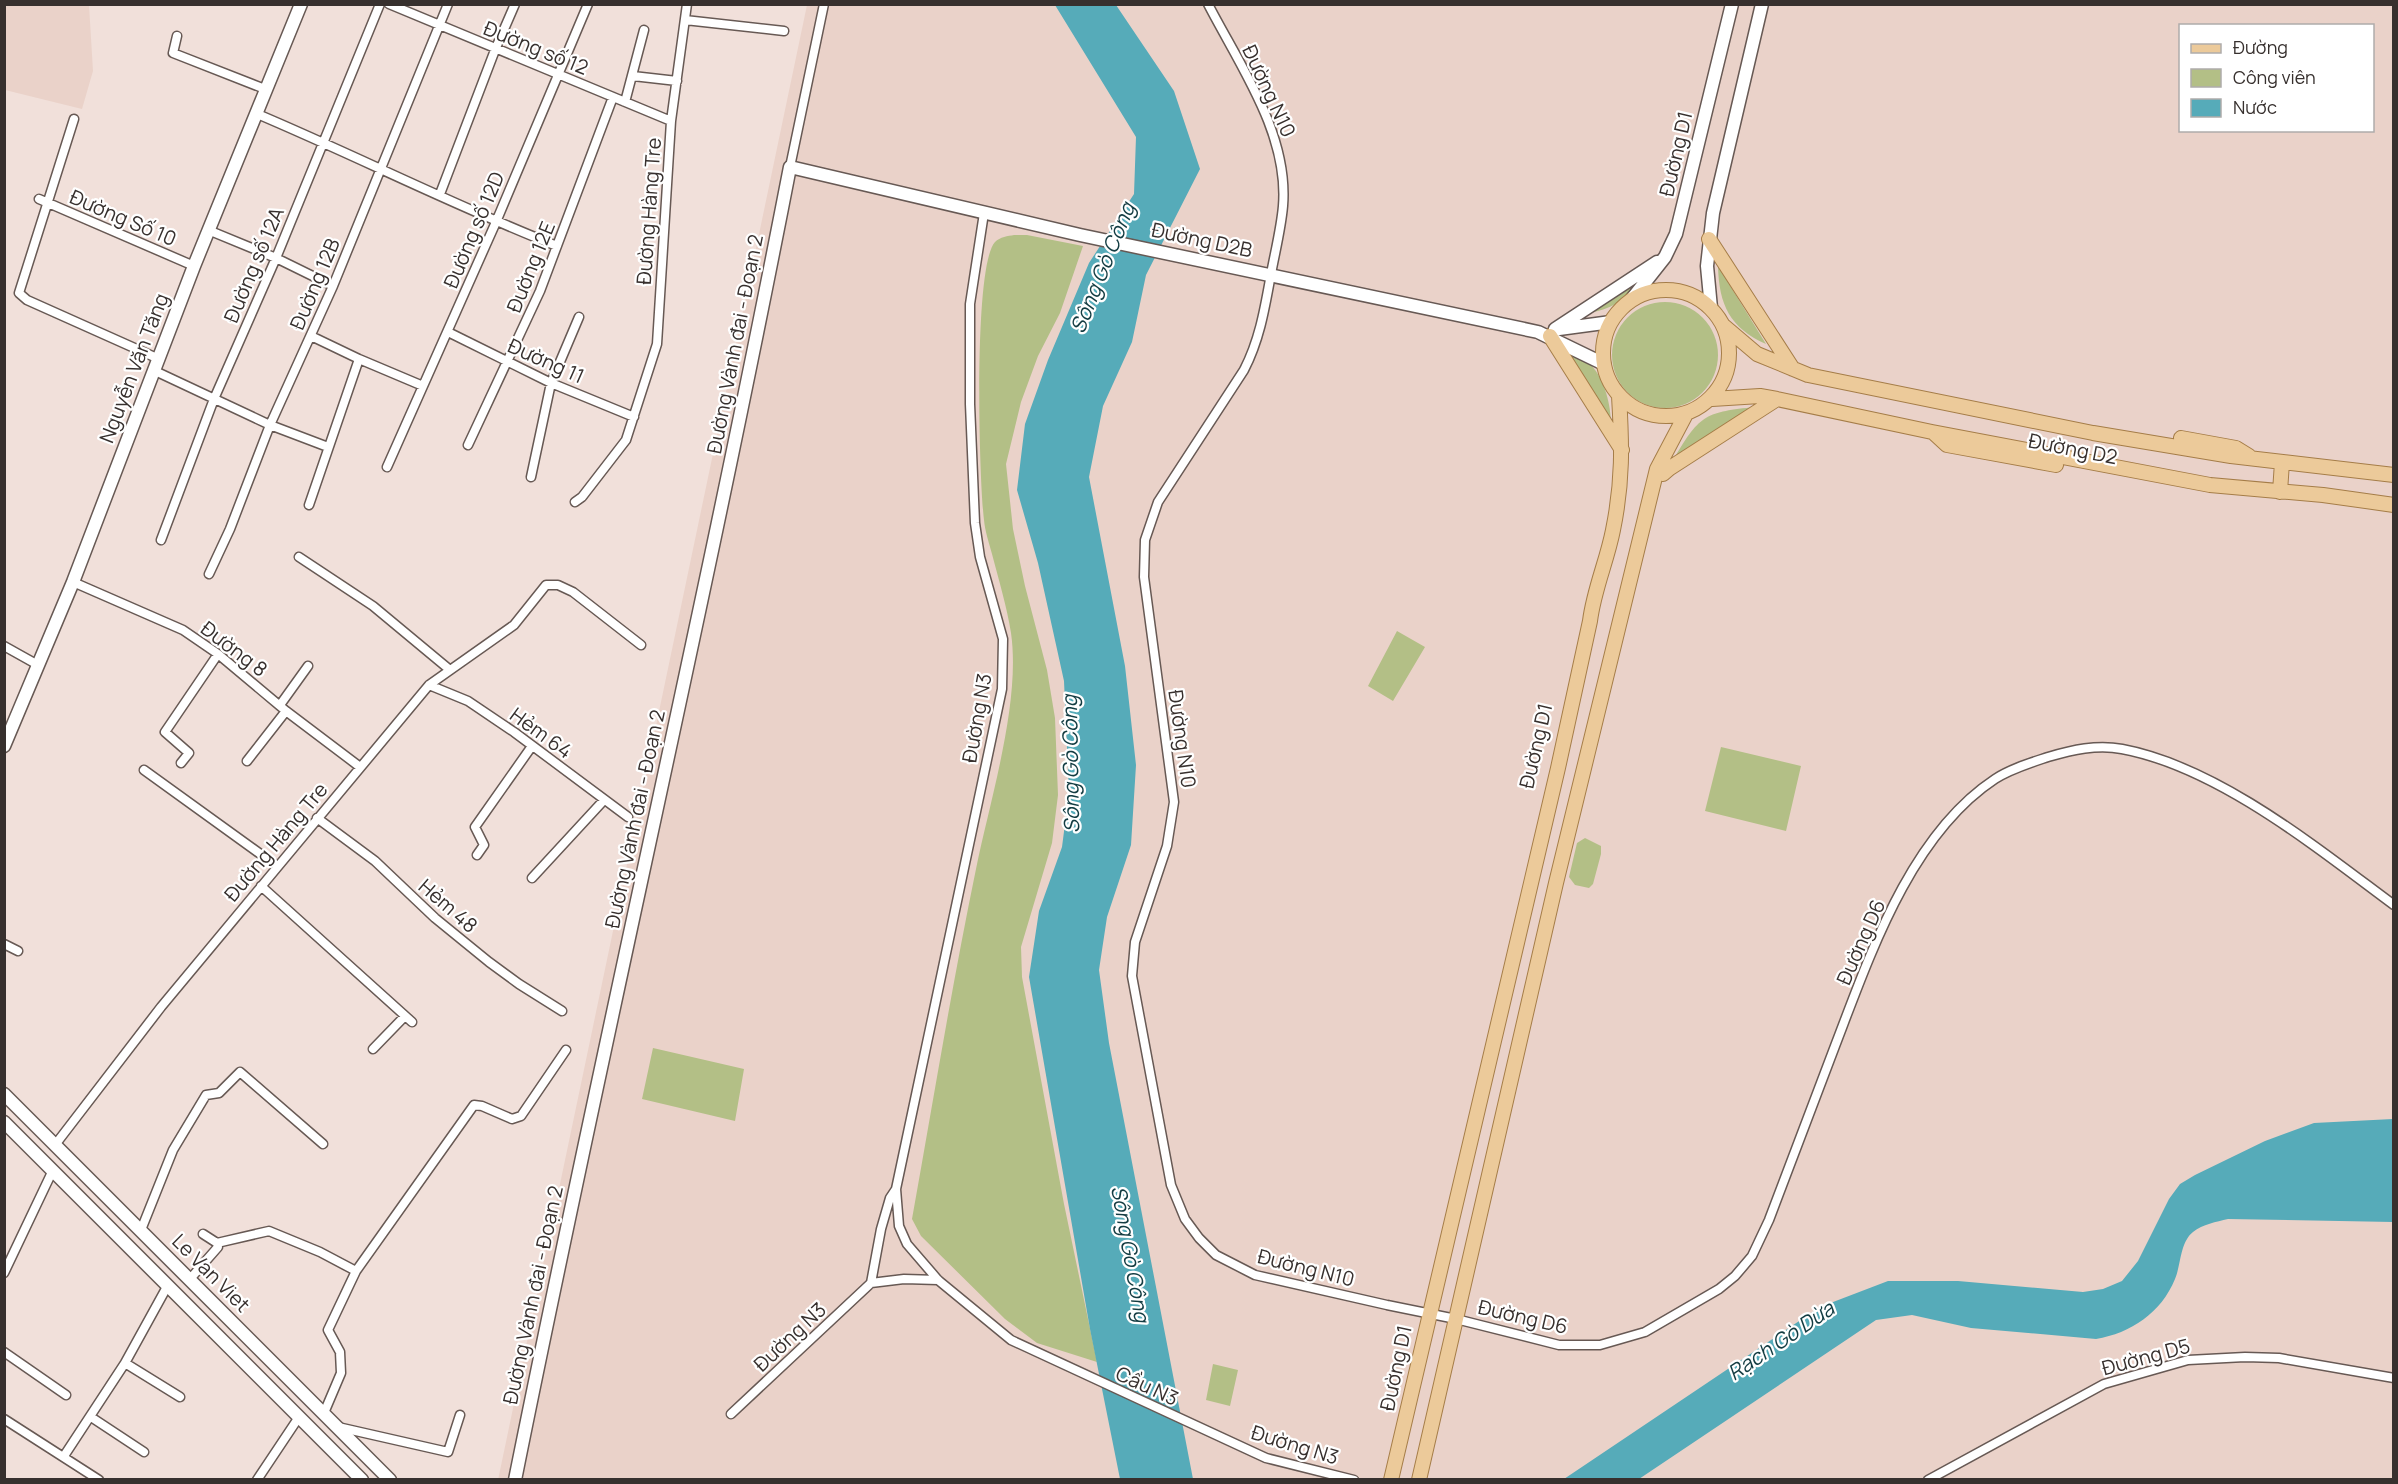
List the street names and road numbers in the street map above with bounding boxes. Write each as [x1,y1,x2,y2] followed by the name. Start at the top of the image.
[480,14,593,81] street label: Đường số 12
[1236,40,1303,141] street label: Đường N10
[1653,109,1698,199] street label: Đường D1
[630,137,667,285] street label: Đường Hàng Tre
[437,167,510,292] street label: Đường số 12D
[66,183,181,252] street label: Đường Số 10
[217,203,290,327] street label: Đường số 12A
[1149,216,1255,263] street label: Đường D2B
[500,217,561,316] street label: Đường 12E
[700,232,769,456] street label: Đường Vành đai - Đoạn 2
[283,234,346,334] street label: Đường 12B
[93,289,175,447] street label: Nguyễn Văn Tăng
[504,332,589,389] street label: Đường 11
[2026,427,2120,470] street label: Đường D2
[196,615,273,682] street label: Đường 8
[955,671,998,764] street label: Đường N3
[1162,688,1203,790] street label: Đường N10
[505,701,578,764] street label: Hẻm 64
[1513,701,1558,791] street label: Đường D1
[598,707,671,931] street label: Đường Vành đai - Đoạn 2
[218,777,333,907] street label: Đường Hàng Tre
[413,873,484,939] street label: Hẻm 48
[1830,895,1891,989] street label: Đường D6
[496,1183,569,1407] street label: Đường Vành đai - Đoạn 2
[166,1228,256,1318] street label: Le Van Viet
[1255,1242,1357,1293] street label: Đường N10
[1476,1293,1570,1340] street label: Đường D6
[748,1296,832,1377] street label: Đường N3
[1373,1323,1418,1413] street label: Đường D1
[2099,1332,2193,1381] street label: Đường D5
[1112,1359,1183,1412] street label: Cầu N3
[1248,1418,1342,1471] street label: Đường N3

